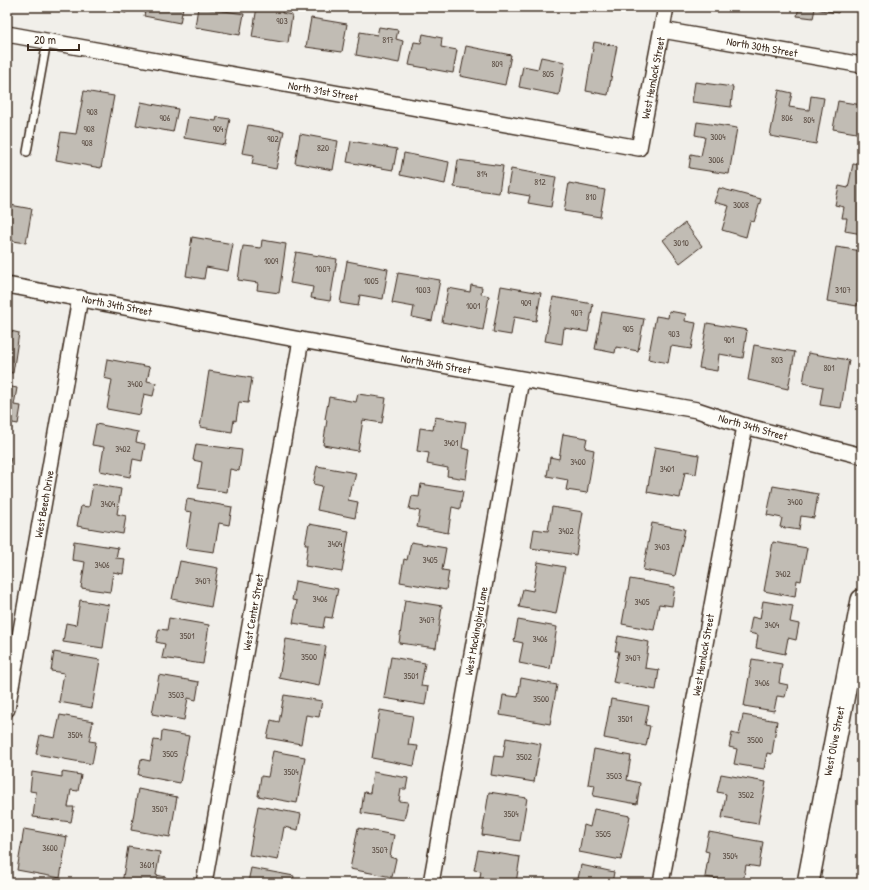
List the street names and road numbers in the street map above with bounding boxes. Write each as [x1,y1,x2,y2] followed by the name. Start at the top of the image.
[725,34,799,60] street label: North 30th Street
[638,36,668,120] street label: West Hemlock Street
[287,78,359,104] street label: North 31st Street
[81,291,153,319] street label: North 34th Street
[400,351,472,377] street label: North 34th Street
[717,410,789,444] street label: North 34th Street
[31,469,57,539] street label: West Beech Drive
[239,572,267,651] street label: West Center Street
[461,585,491,676] street label: West Mockingbird Lane
[689,613,717,697] street label: West Hemlock Street
[820,705,848,777] street label: West Olive Street

